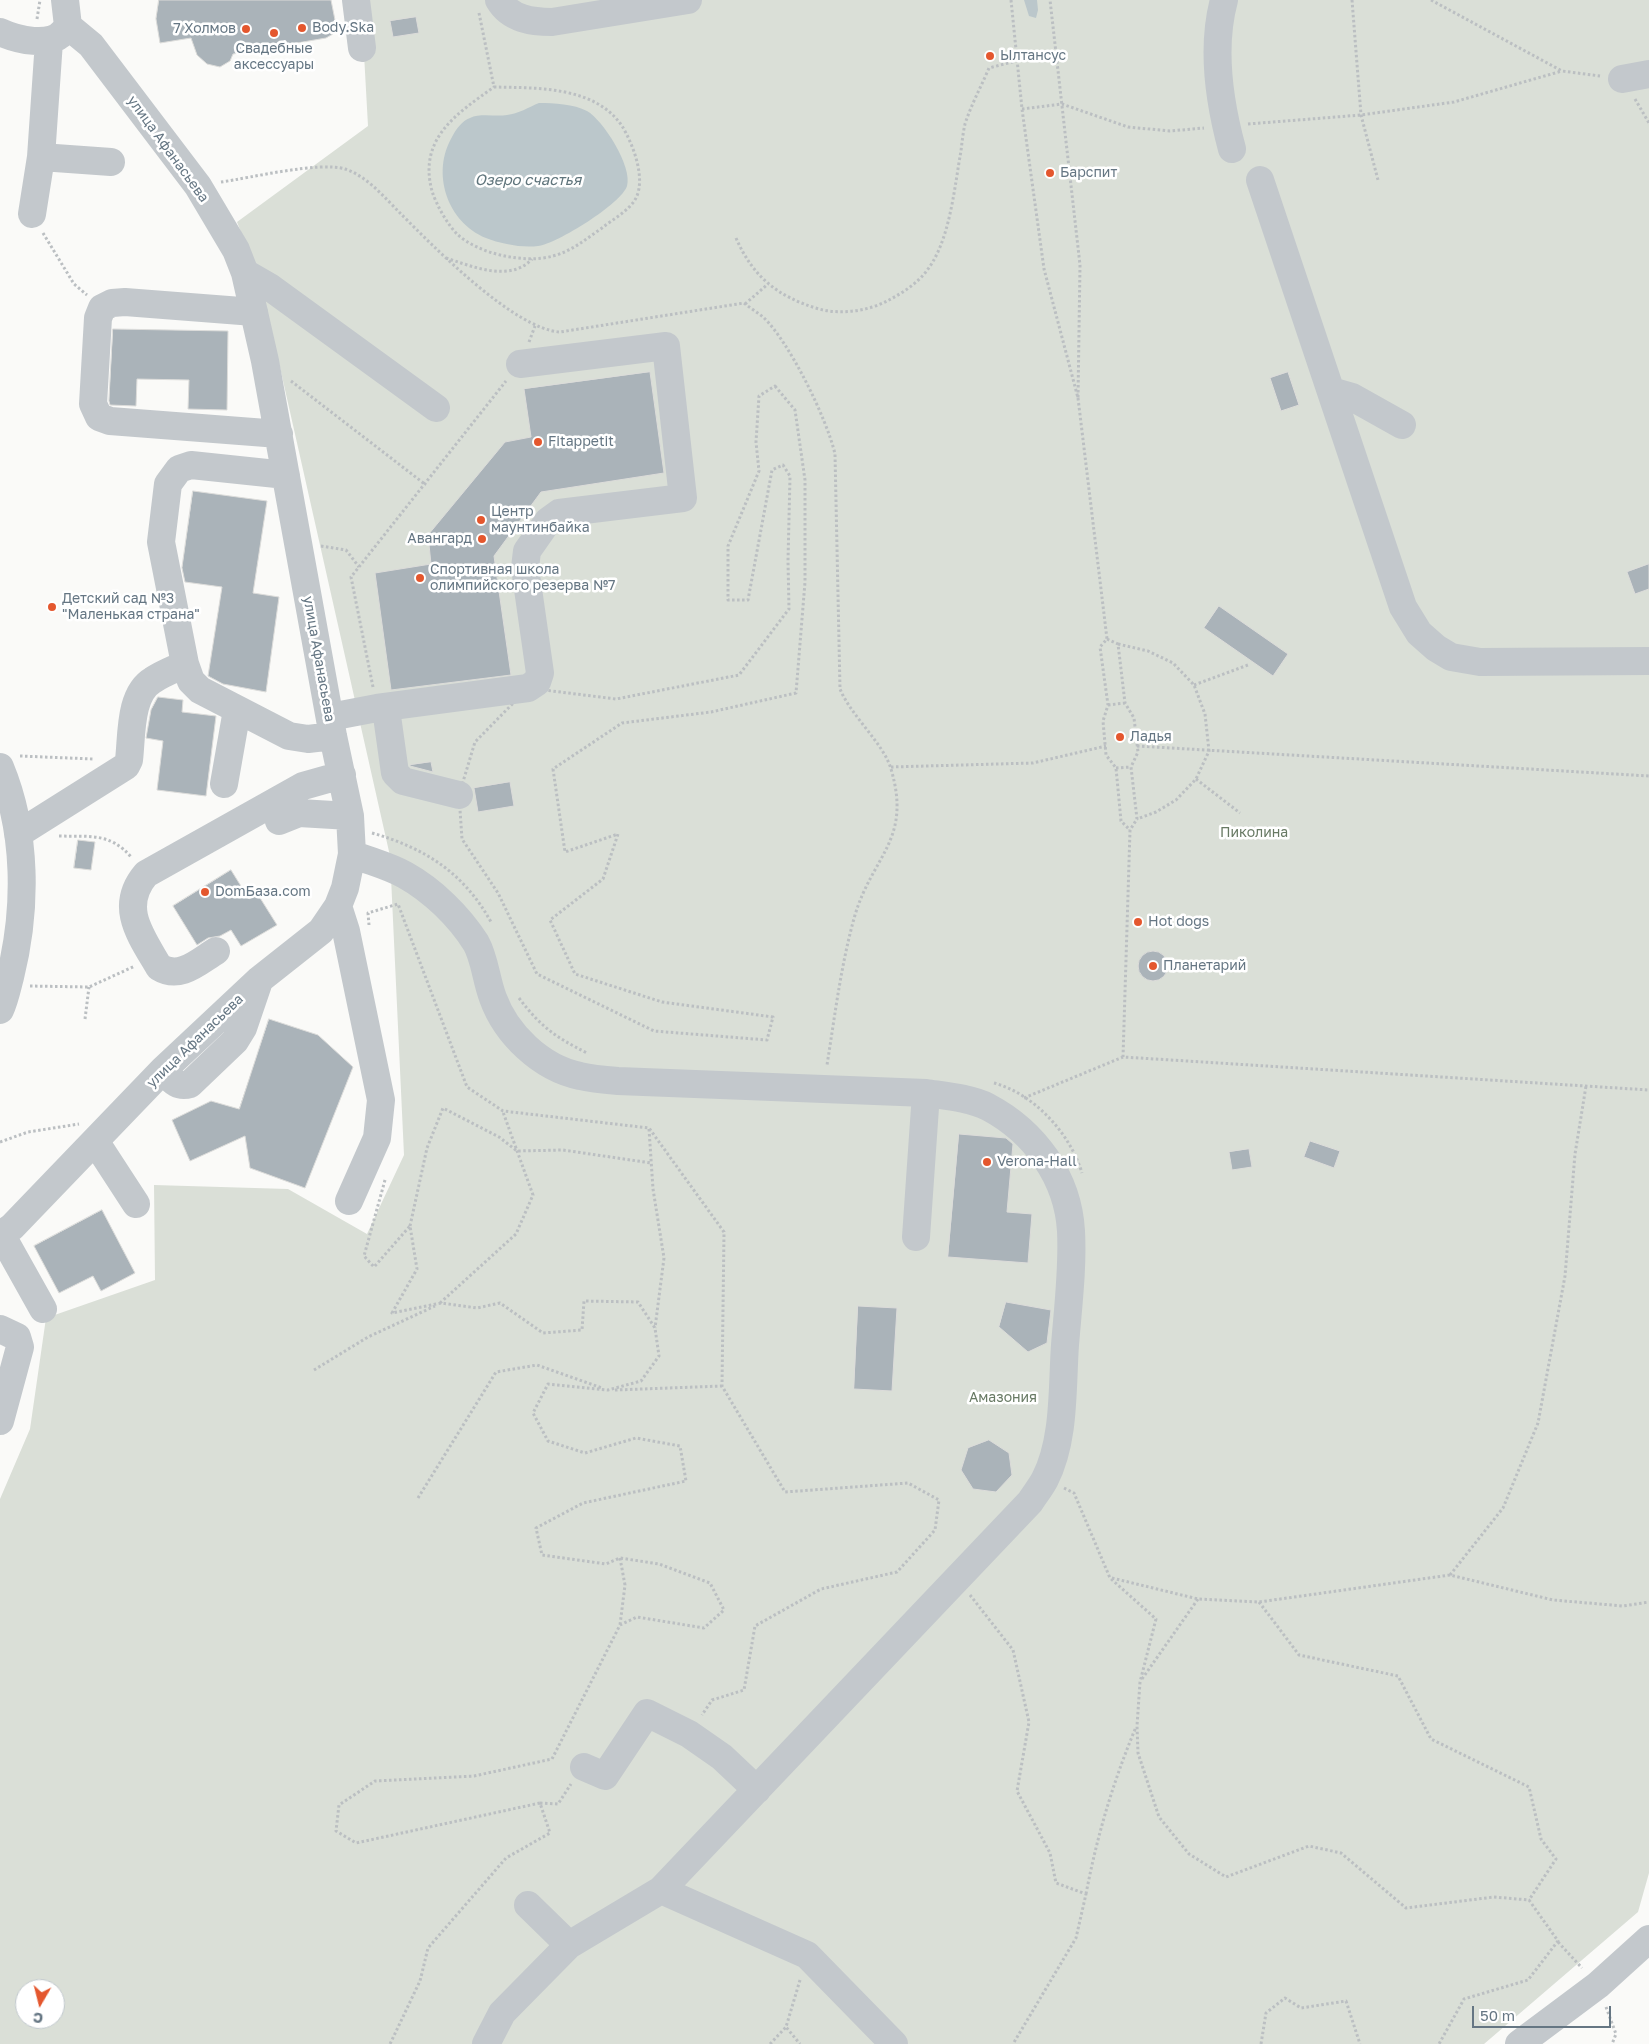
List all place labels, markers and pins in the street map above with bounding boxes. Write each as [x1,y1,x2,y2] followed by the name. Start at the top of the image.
[312,20,374,36] place label: Body.Ska
[173,21,236,37] place label: 7 Холмов
[296,22,308,34] marker: Body.Ska
[240,23,252,35] marker: 7 Холмов
[268,27,280,39] marker: Свадебные аксессуары
[234,41,314,74] place label: Свадебные аксессуары
[1000,48,1066,64] place label: Ылтансус
[984,50,996,62] marker: Ылтансус
[1060,165,1117,181] place label: Барспит
[1044,167,1056,179] marker: Барспит
[548,434,614,450] place label: Fitappetit
[532,436,544,448] marker: Fitappetit
[491,504,590,536] place label: Центр маунтинбайка
[475,514,487,526] marker: Центр маунтинбайка
[407,531,472,547] place label: Авангард
[476,533,488,545] marker: Авангард
[430,562,615,594] place label: Спортивная школа олимпийского резерва №7
[414,572,426,584] marker: Спортивная школа олимпийского резерва №7
[62,591,200,624] place label: Детский сад №3 "Маленькая страна"
[46,601,58,613] marker: Детский сад №3 "Маленькая страна"
[1130,729,1172,745] place label: Ладья
[1114,731,1126,743] marker: Ладья
[215,884,311,900] place label: DomБаза.com
[199,886,211,898] marker: DomБаза.com
[1148,914,1209,930] place label: Hot dogs
[1132,916,1144,928] marker: Hot dogs
[1163,958,1246,974] place label: Планетарий
[1147,960,1159,972] marker: Планетарий
[997,1154,1077,1170] place label: Verona-Hall
[981,1156,993,1168] marker: Verona-Hall

